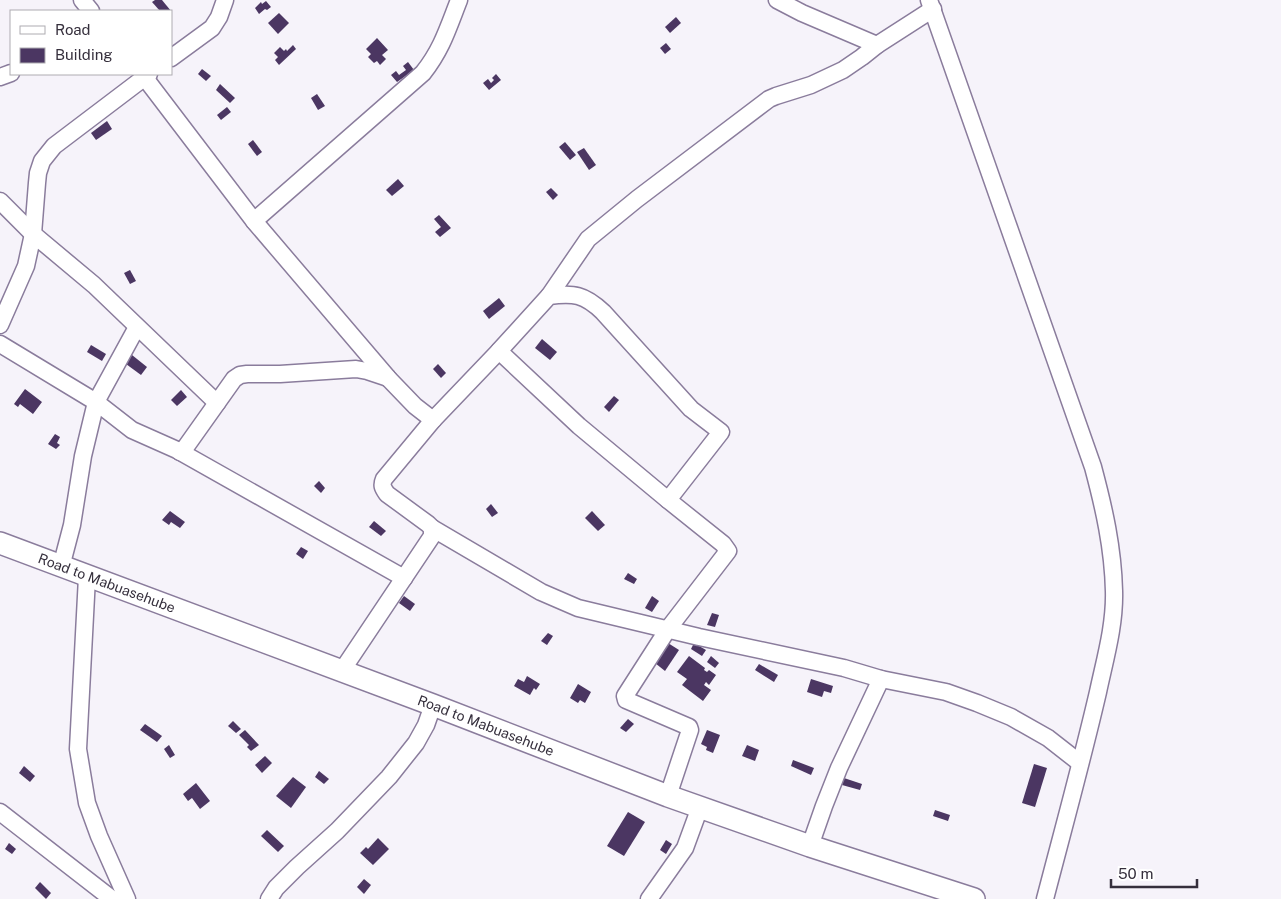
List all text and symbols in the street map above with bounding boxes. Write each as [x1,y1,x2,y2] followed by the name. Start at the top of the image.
[10,10,172,75] legend
[55,21,91,38] text: Road
[55,46,113,63] text: Building
[36,550,178,616] street label: Road to Mabuasehube
[415,692,556,759] street label: Road to Mabuasehube
[1111,856,1197,888] scale bar
[1118,865,1153,882] text: 50 m

